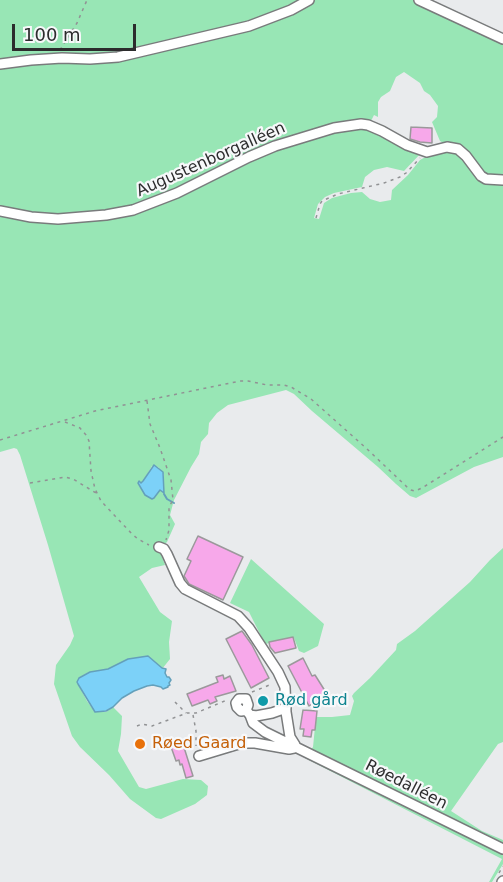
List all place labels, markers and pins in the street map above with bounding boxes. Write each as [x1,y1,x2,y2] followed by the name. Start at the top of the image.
[275,691,348,711] place label: Rød gård
[256,694,270,708] marker: Rød gård
[152,734,246,754] place label: Røed Gaard
[133,737,147,751] marker: Røed Gaard

